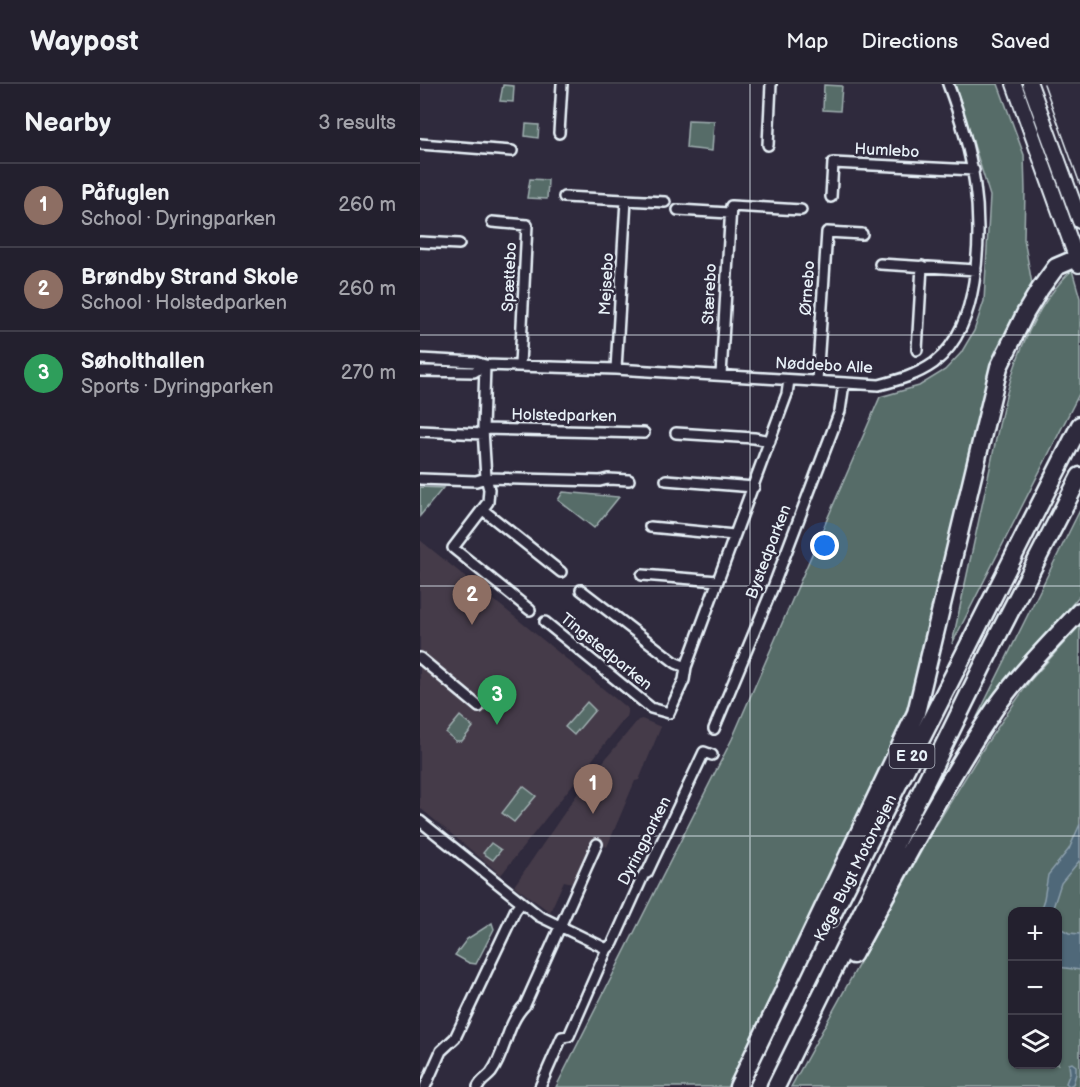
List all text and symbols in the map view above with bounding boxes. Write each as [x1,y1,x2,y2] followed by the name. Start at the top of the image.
[30,25,139,58] text: Waypost
[786,29,829,54] text: Map
[862,29,958,54] text: Directions
[991,29,1050,54] text: Saved
[24,108,111,139] text: Nearby
[318,111,396,135] text: 3 results
[854,140,920,162] street label: Humlebo
[81,180,170,207] text: Påfuglen
[39,193,48,217] text: 1
[338,193,396,217] text: 260 m
[81,207,276,231] text: School · Dyringparken
[499,242,521,312] street label: Spættebo
[596,252,618,316] street label: Mejsebo
[797,260,819,316] street label: Ørnebo
[699,263,721,325] street label: Stærebo
[81,264,298,291] text: Brøndby Strand Skole
[38,277,49,301] text: 2
[338,277,396,301] text: 260 m
[81,291,287,315] text: School · Holstedparken
[81,348,205,375] text: Søholthallen
[775,354,874,378] street label: Nøddebo Alle
[38,361,49,385] text: 3
[341,361,396,385] text: 270 m
[81,375,273,399] text: Sports · Dyringparken
[511,406,617,426] street label: Holstedparken
[742,502,796,602] street label: Bystedparken
[810,531,839,560] your location
[452,576,492,625] pin: 2
[556,609,656,695] street label: Tingstedparken
[478,676,517,725] pin: 3
[890,744,934,768] road number: E 20
[574,764,612,814] pin: 1
[811,792,901,944] street label: Køge Bugt Motorvejen
[615,794,675,888] street label: Dyringparken
[1008,907,1062,1069] map controls
[1008,907,1062,961] button: +
[1008,961,1062,1015] button: −
[1008,1015,1062,1069] button: layers

